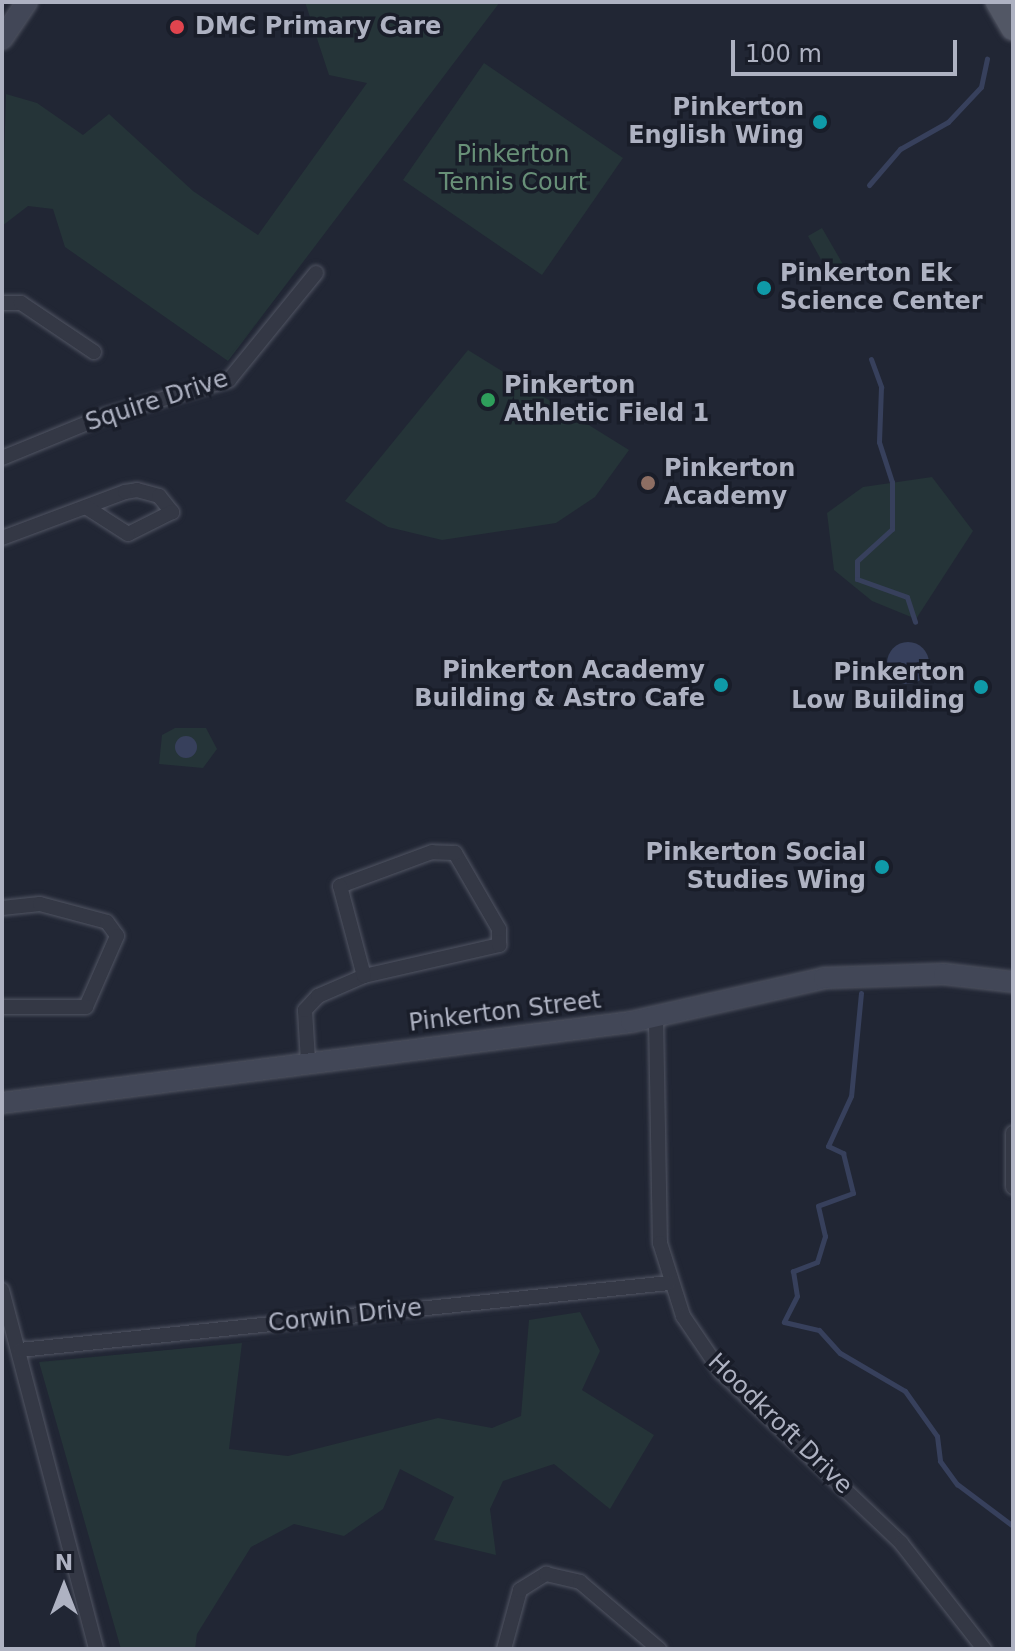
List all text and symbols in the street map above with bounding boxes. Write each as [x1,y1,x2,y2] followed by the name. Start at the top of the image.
[195,13,441,41] place label: DMC Primary Care
[166,16,188,38] marker: DMC Primary Care
[735,24,961,74] scale bar
[745,40,822,68] text: 100 m
[628,94,804,150] place label: Pinkerton English Wing
[811,113,829,131] marker: Pinkerton English Wing
[439,141,587,197] park label: Pinkerton Tennis Court
[780,260,983,316] place label: Pinkerton Ek Science Center
[755,279,773,297] marker: Pinkerton Ek Science Center
[82,364,232,438] street label: Squire Drive
[504,372,709,428] place label: Pinkerton Athletic Field 1
[479,391,497,409] marker: Pinkerton Athletic Field 1
[664,455,795,511] place label: Pinkerton Academy
[639,474,657,492] marker: Pinkerton Academy
[414,657,705,713] place label: Pinkerton Academy Building & Astro Cafe
[791,659,965,715] place label: Pinkerton Low Building
[712,676,730,694] marker: Pinkerton Academy Building & Astro Cafe
[972,678,990,696] marker: Pinkerton Low Building
[646,839,866,895] place label: Pinkerton Social Studies Wing
[873,858,891,876] marker: Pinkerton Social Studies Wing
[407,986,603,1038] street label: Pinkerton Street
[267,1294,423,1338] street label: Corwin Drive
[702,1348,858,1500] street label: Hoodkroft Drive
[24,1547,104,1627] north arrow
[55,1550,73,1575] text: N

